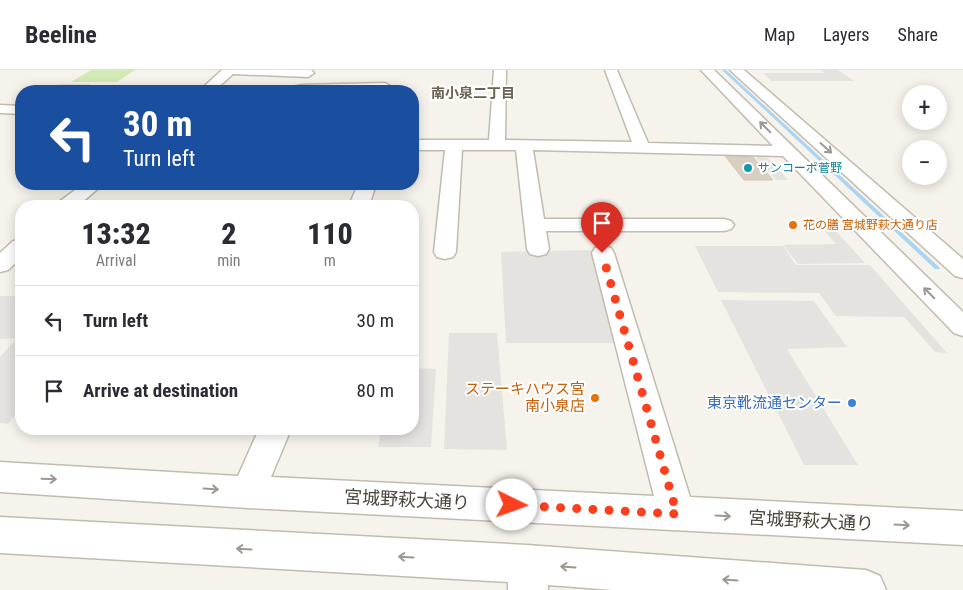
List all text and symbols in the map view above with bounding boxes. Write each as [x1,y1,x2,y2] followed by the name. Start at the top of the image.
[25,21,97,49] text: Beeline
[764,24,795,45] text: Map
[823,24,870,45] text: Layers
[898,24,938,45] text: Share
[431,85,515,101] district label: 南小泉二丁目
[902,85,947,185] map controls
[902,85,947,130] button: +
[123,104,192,145] text: 30 m
[40,105,105,170] icon: left
[759,121,771,134] one-way arrow
[902,140,947,185] button: −
[819,142,832,154] one-way arrow
[123,146,195,171] text: Turn left
[758,161,842,175] place label: サンコーポ菅野
[742,162,754,174] marker: サンコーポ菅野
[581,202,623,253] pin
[588,209,616,237] icon: arrive
[81,216,151,251] text: 13:32
[221,216,236,251] text: 2
[307,216,353,251] text: 110
[803,218,938,232] place label: 花の膳 宮城野萩大通り店
[787,219,799,231] marker: 花の膳 宮城野萩大通り店
[96,251,136,270] text: Arrival
[217,251,241,270] text: min
[324,251,336,270] text: m
[923,287,935,299] one-way arrow
[40,307,68,335] icon: left
[83,309,148,332] text: Turn left
[357,309,394,332] text: 30 m
[40,377,68,405] icon: arrive
[83,379,238,402] text: Arrive at destination
[357,379,394,402] text: 80 m
[465,380,585,415] place label: ステーキハウス宮 南小泉店
[589,392,601,404] marker: ステーキハウス宮 南小泉店
[707,394,842,412] place label: 東京靴流通センター
[846,397,858,409] marker: 東京靴流通センター
[40,474,56,484] one-way arrow
[485,478,537,530] position arrow
[203,484,219,494] one-way arrow
[344,486,470,513] street label: 宮城野萩大通り
[748,507,874,534] street label: 宮城野萩大通り
[714,512,730,521] one-way arrow
[894,520,910,530] one-way arrow
[236,544,252,553] one-way arrow
[398,553,414,562] one-way arrow
[560,562,576,572] one-way arrow
[722,575,738,584] one-way arrow

